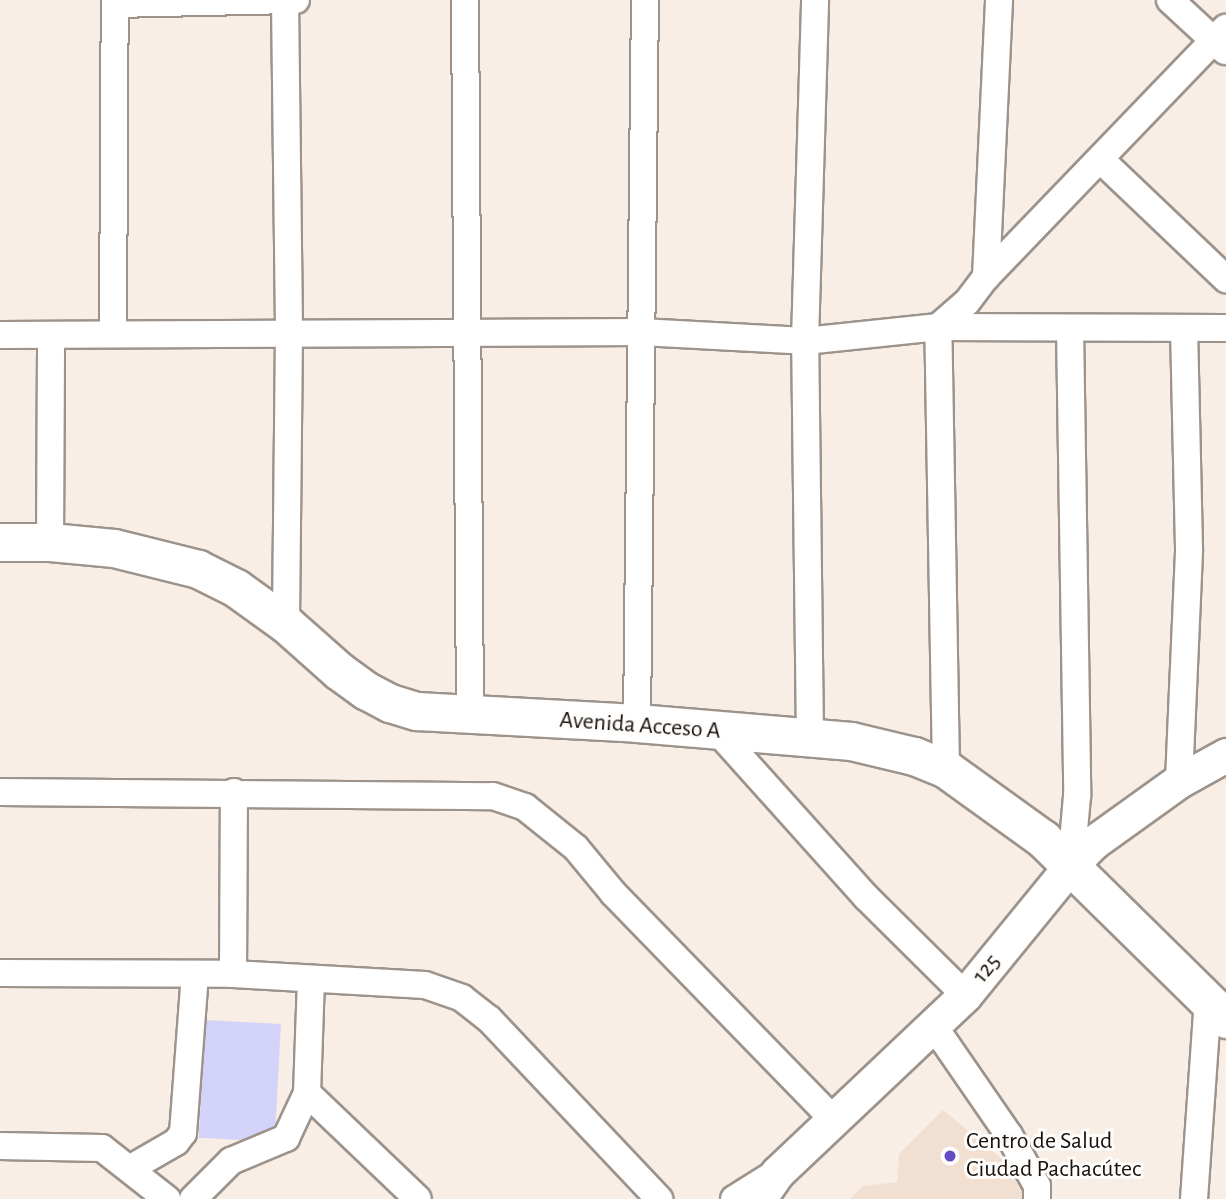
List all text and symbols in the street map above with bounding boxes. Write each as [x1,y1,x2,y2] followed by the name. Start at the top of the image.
[558,706,722,746] street label: Avenida Acceso A
[967,949,1007,989] street label: 125
[966,1128,1141,1184] place label: Centro de Salud Ciudad Pachacútec
[940,1146,960,1166] marker: Centro de Salud Ciudad Pachacútec

